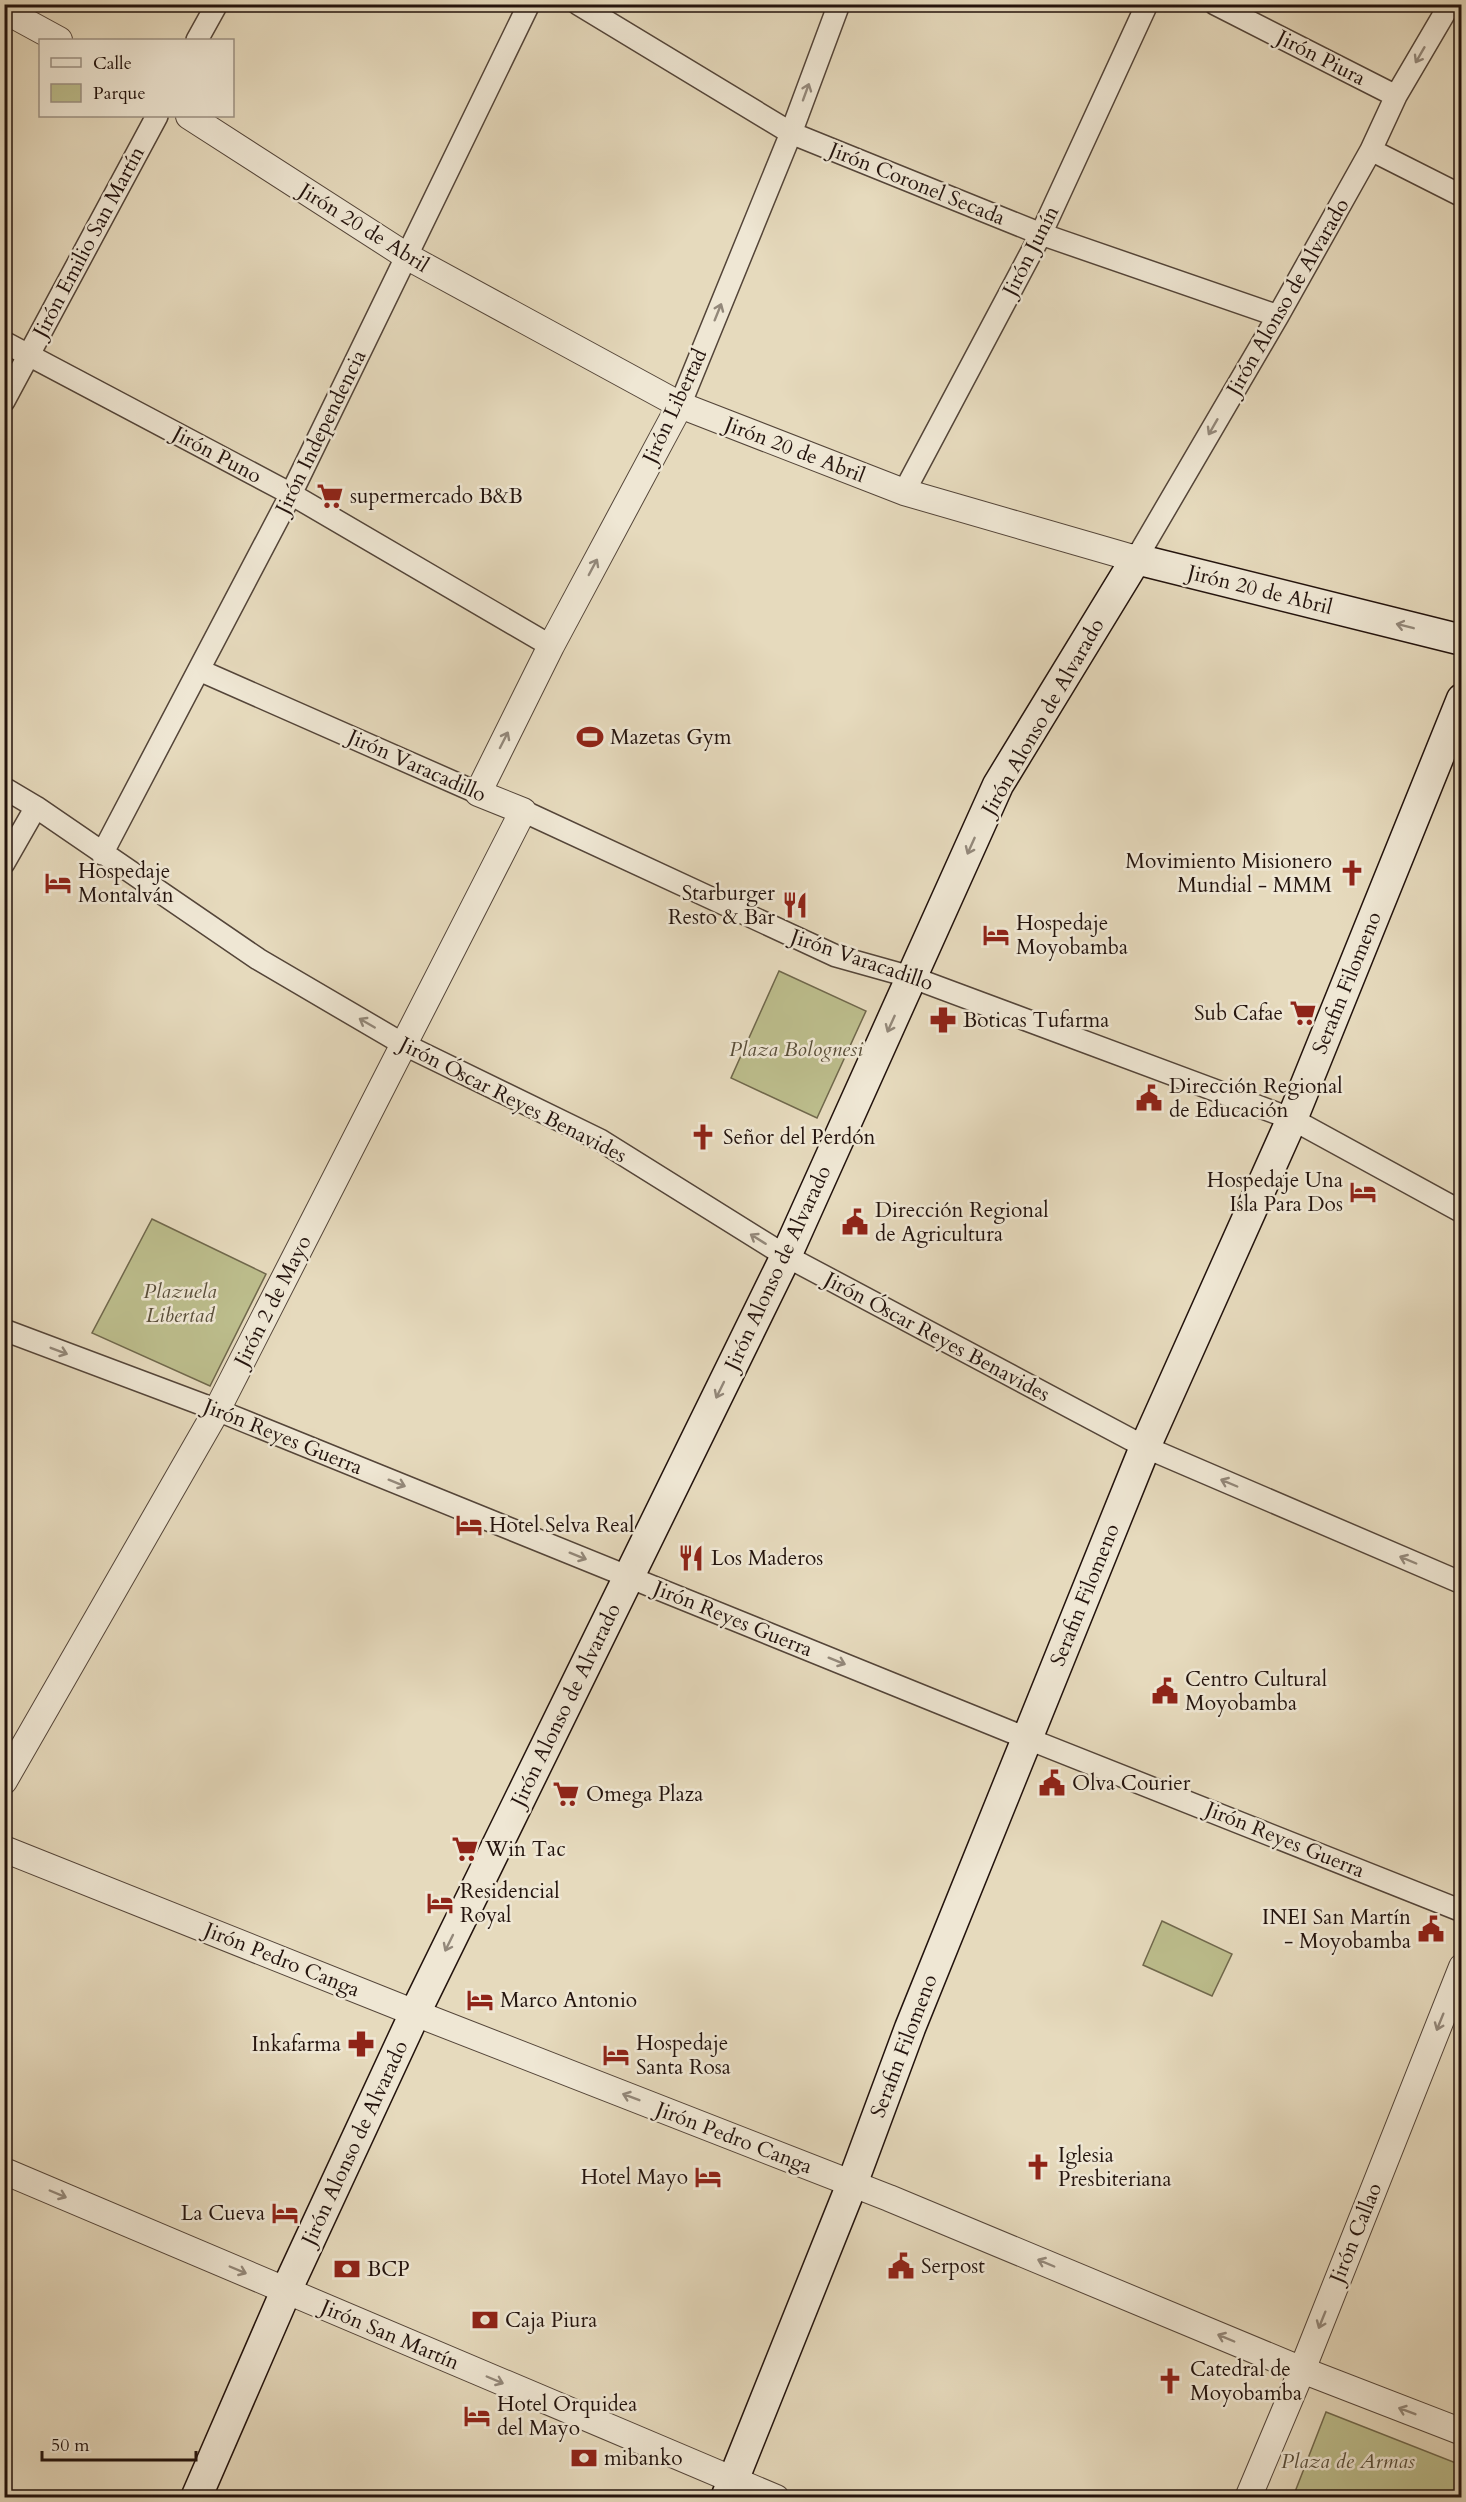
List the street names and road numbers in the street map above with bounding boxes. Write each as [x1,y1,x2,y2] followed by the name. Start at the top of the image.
[1269,22,1370,93] street label: Jirón Piura
[822,134,1009,233] street label: Jirón Coronel Secada
[25,141,152,345] street label: Jirón Emilio San Martín
[291,175,435,280] street label: Jirón 20 de Abril
[1218,193,1356,403] street label: Jirón Alonso de Alvarado
[994,201,1066,304] street label: Jirón Junín
[634,344,714,471] street label: Jirón Libertad
[267,345,373,522] street label: Jirón Independencia
[718,409,869,490] street label: Jirón 20 de Abril
[165,418,267,491] street label: Jirón Puno
[1182,557,1335,622] street label: Jirón 20 de Abril
[973,613,1111,823] street label: Jirón Alonso de Alvarado
[340,721,491,809] street label: Jirón Varacadillo
[1305,907,1389,1059] street label: Serafin Filomeno
[784,921,937,998] street label: Jirón Varacadillo
[392,1028,632,1170] street label: Jirón Óscar Reyes Benavides
[717,1161,838,1378] street label: Jirón Alonso de Alvarado
[226,1230,319,1374] street label: Jirón 2 de Mayo
[817,1263,1055,1409] street label: Jirón Óscar Reyes Benavides
[196,1391,367,1482] street label: Jirón Reyes Guerra
[1043,1519,1127,1671] street label: Serafin Filomeno
[646,1573,817,1664] street label: Jirón Reyes Guerra
[503,1599,628,1814] street label: Jirón Alonso de Alvarado
[1198,1794,1369,1885] street label: Jirón Reyes Guerra
[197,1914,364,2004] street label: Jirón Pedro Canga
[863,1970,945,2122] street label: Serafin Filomeno
[294,2036,415,2253] street label: Jirón Alonso de Alvarado
[649,2094,816,2181] street label: Jirón Pedro Canga
[1322,2178,1389,2290] street label: Jirón Callao
[314,2292,464,2377] street label: Jirón San Martín

